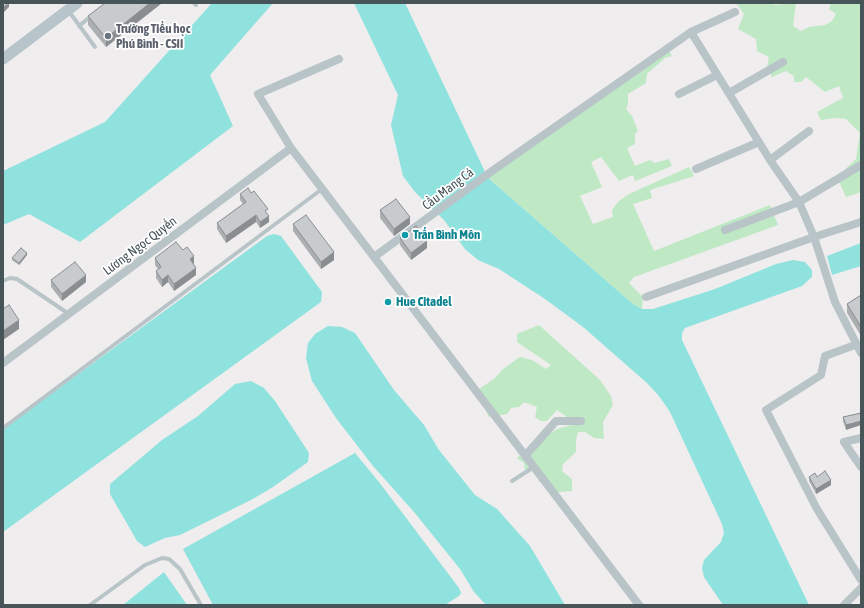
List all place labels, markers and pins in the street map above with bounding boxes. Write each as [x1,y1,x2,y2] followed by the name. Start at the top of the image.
[116,21,190,52] place label: Trường Tiểu học Phú Bình - CSII
[103,31,113,41] marker: Trường Tiểu học Phú Bình - CSII
[413,227,480,243] place label: Trấn Bình Môn
[400,230,410,240] marker: Trấn Bình Môn
[396,294,452,310] place label: Hue Citadel
[383,297,393,307] marker: Hue Citadel

